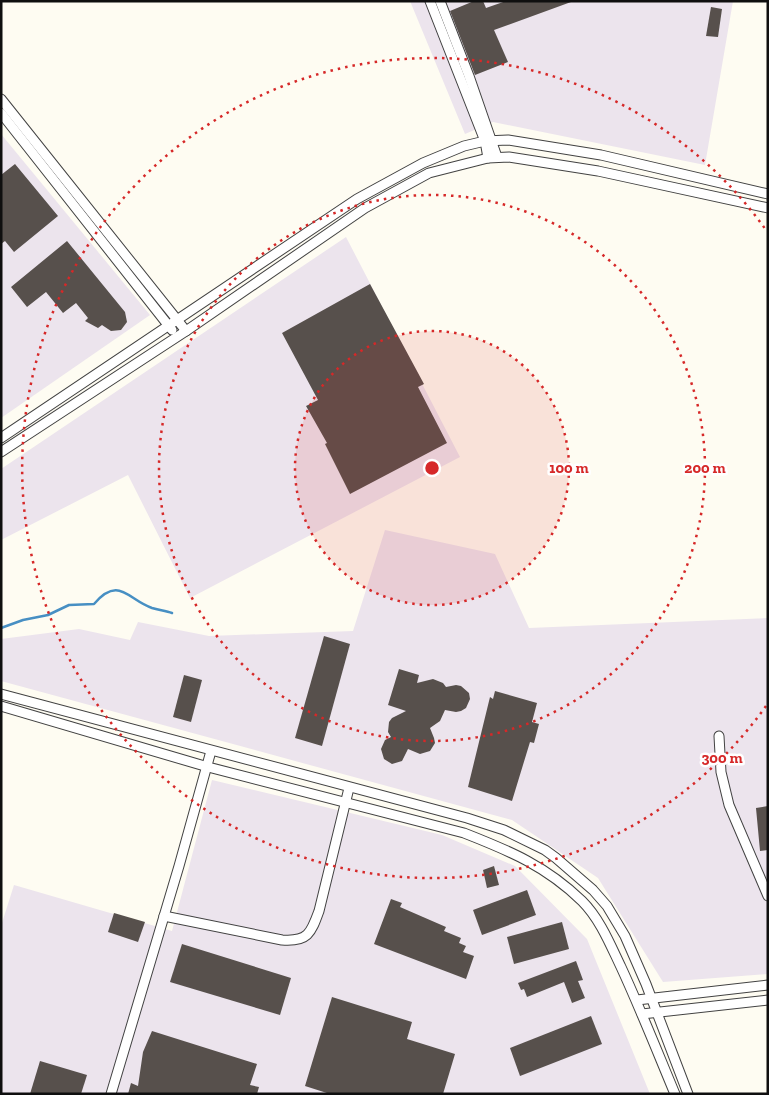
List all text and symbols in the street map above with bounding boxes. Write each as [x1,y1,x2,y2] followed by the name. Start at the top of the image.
[423,459,441,477] centre of rings
[549,459,589,477] text: 100 m
[684,459,726,477] text: 200 m
[701,749,743,767] text: 300 m

